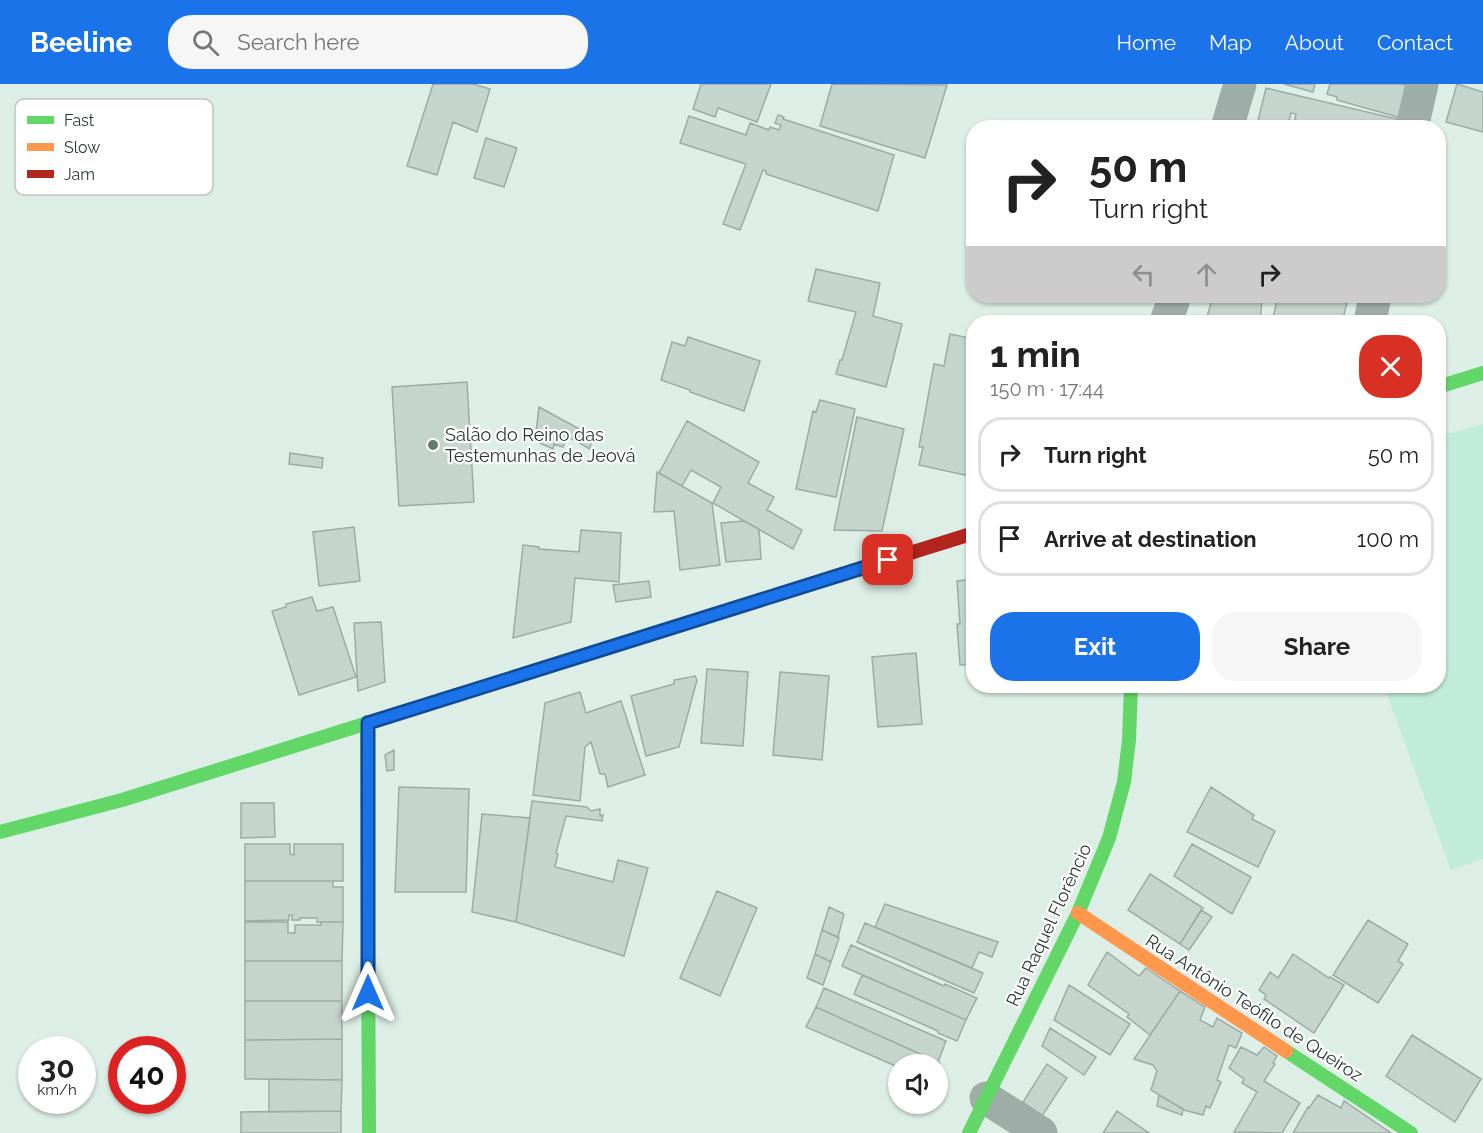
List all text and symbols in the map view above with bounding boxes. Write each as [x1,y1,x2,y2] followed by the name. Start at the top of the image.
[168,15,588,69] search box
[30,26,132,59] text: Beeline
[189,26,222,59] icon: search
[237,29,359,55] text: Search here
[1117,30,1176,55] text: Home
[1209,30,1252,55] text: Map
[1285,30,1344,55] text: About
[1377,30,1453,55] text: Contact
[15,99,213,195] legend
[64,111,95,130] text: Fast
[64,138,100,157] text: Slow
[1089,143,1187,192] text: 50 m
[990,144,1068,222] icon: right
[64,165,95,184] text: Jam
[1089,193,1208,224] text: Turn right
[1127,258,1160,291] icon: left
[1190,258,1223,291] icon: ahead
[1253,258,1286,291] icon: right
[990,333,1081,375] text: 1 min
[1359,335,1422,398] button: close
[990,377,1104,401] text: 150 m · 17:44
[445,424,635,466] place label: Salão do Reino das Testemunhas de Jeová
[426,438,440,452] marker: Salão do Reino das Testemunhas de Jeová
[993,438,1026,471] icon: right
[1044,442,1147,468] text: Turn right
[1368,442,1419,468] text: 50 m
[993,522,1026,555] icon: arrive
[1044,526,1257,552] text: Arrive at destination
[1357,526,1419,552] text: 100 m
[862,534,913,585] pin
[871,543,904,576] icon: arrive
[990,612,1200,681] button: Exit
[1212,612,1422,681] button: Share
[1002,840,1096,1010] street label: Rua Raquel Florêncio
[1142,930,1367,1086] street label: Rua Antônio Teófilo de Queiroz
[336,961,400,1025] position arrow
[108,1036,186,1114] speed limit sign: 40
[39,1050,75,1085] text: 30
[888,1054,948,1114] map controls
[888,1054,948,1114] button: sound
[37,1081,77,1099] text: km/h

